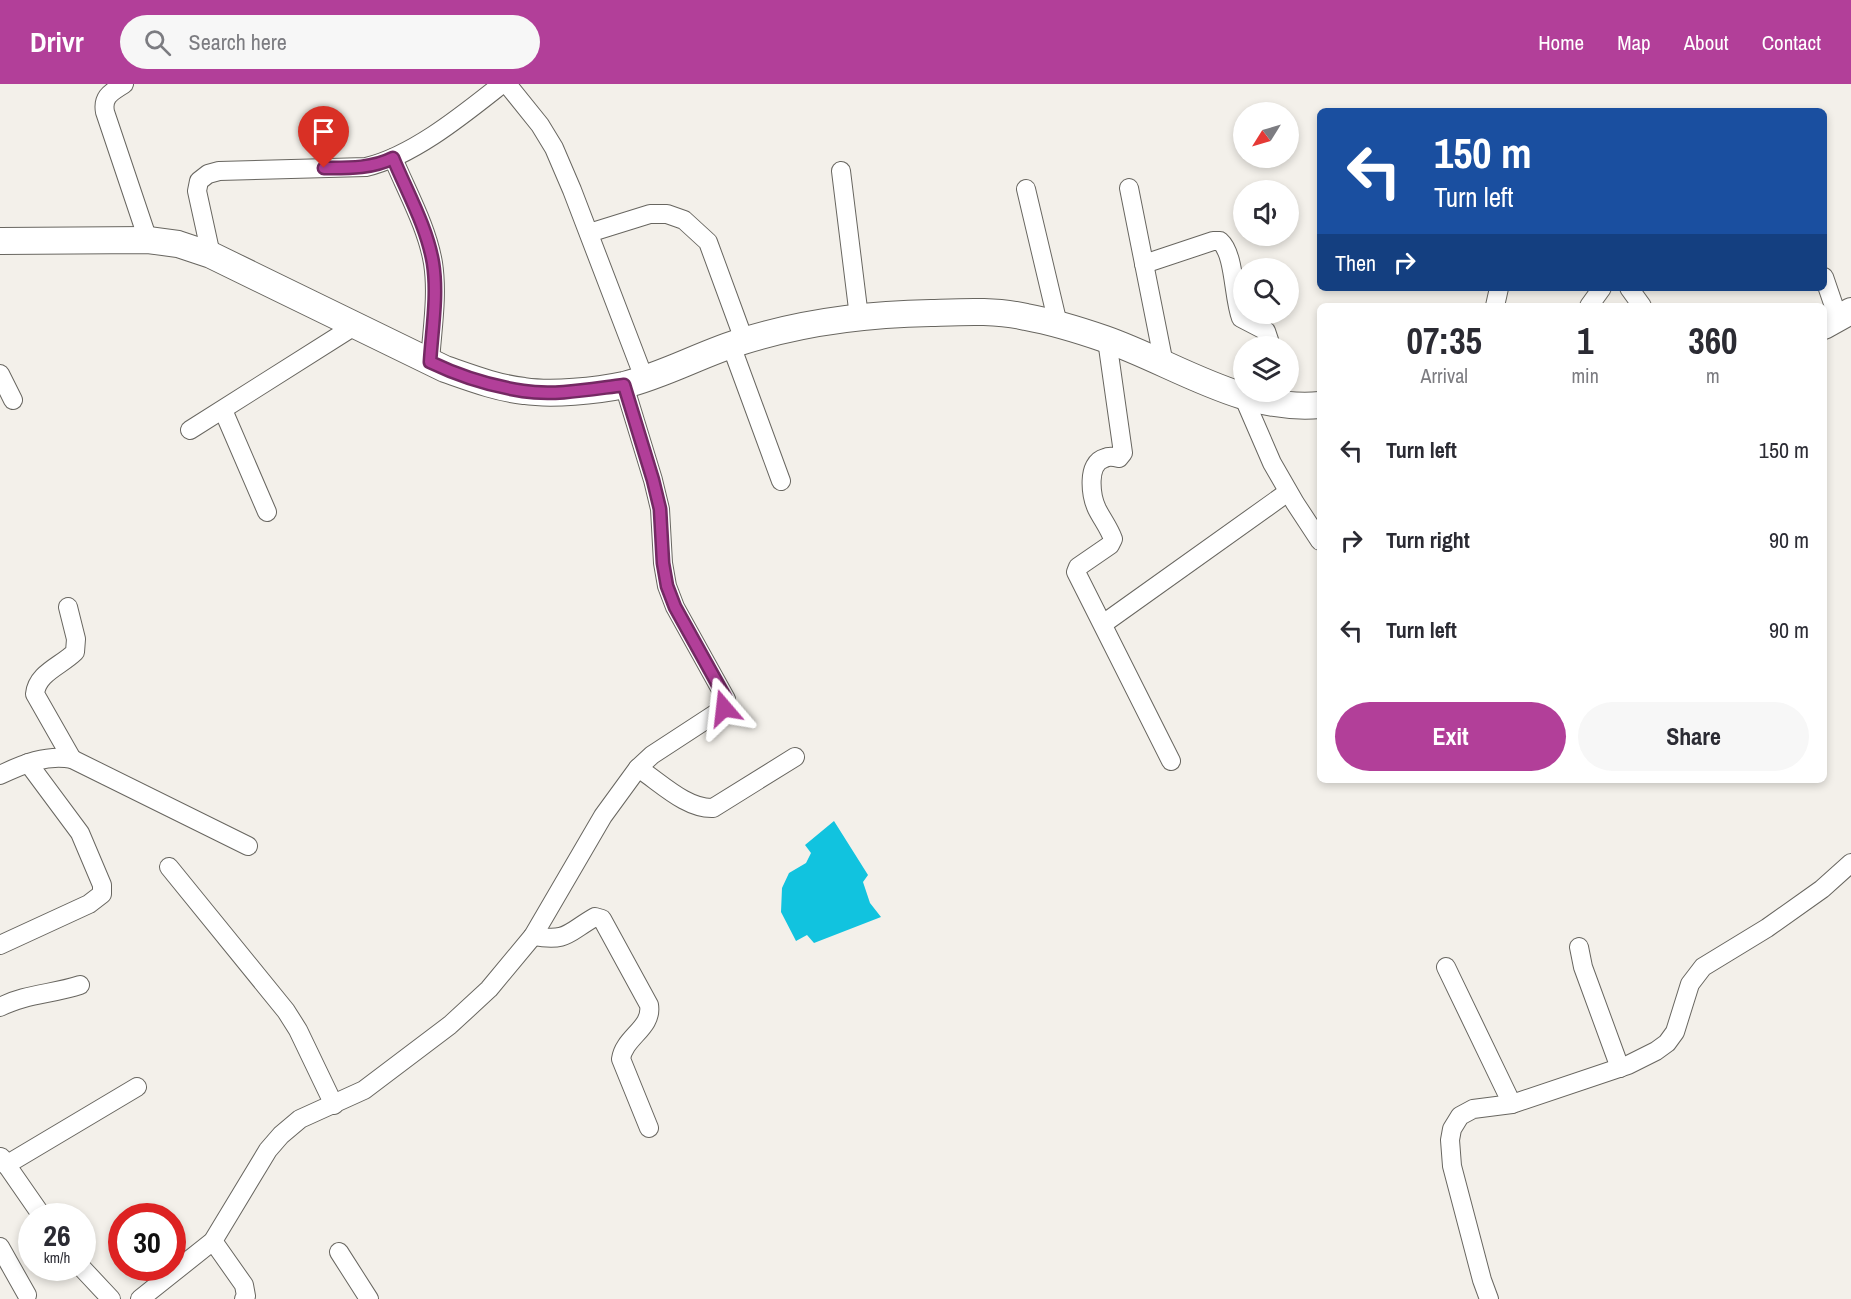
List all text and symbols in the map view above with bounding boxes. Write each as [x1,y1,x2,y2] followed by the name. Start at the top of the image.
[120,15,540,69] search box
[30,23,84,61] text: Drivr
[141,26,174,59] icon: search
[189,27,287,57] text: Search here
[1538,28,1584,57] text: Home
[1617,28,1651,57] text: Map
[1684,28,1729,57] text: About
[1762,28,1821,57] text: Contact
[1233,102,1299,168] north arrow
[1233,102,1299,402] map controls
[298,106,349,168] pin
[307,115,340,148] icon: arrive
[1434,125,1532,181] text: 150 m
[1335,132,1413,210] icon: left
[1434,179,1513,215] text: Turn left
[1233,180,1299,246] button: sound
[1388,246,1421,279] icon: right
[1335,248,1376,278] text: Then
[1233,258,1299,324] button: search
[1406,317,1482,365] text: 07:35
[1577,317,1593,365] text: 1
[1688,317,1738,365] text: 360
[1233,336,1299,402] button: layers
[1421,362,1468,389] text: Arrival
[1571,362,1599,389] text: min
[1706,362,1720,389] text: m
[1335,434,1368,467] icon: left
[1386,435,1457,465] text: Turn left
[1759,435,1809,465] text: 150 m
[1335,524,1368,557] icon: right
[1386,525,1470,555] text: Turn right
[1769,525,1809,555] text: 90 m
[1335,614,1368,647] icon: left
[1386,615,1457,645] text: Turn left
[1769,615,1809,645] text: 90 m
[692,676,756,740] position arrow
[1335,702,1566,771] button: Exit
[1578,702,1809,771] button: Share
[108,1203,186,1281] speed limit sign: 30
[43,1215,71,1255] text: 26
[44,1247,70,1268] text: km/h

